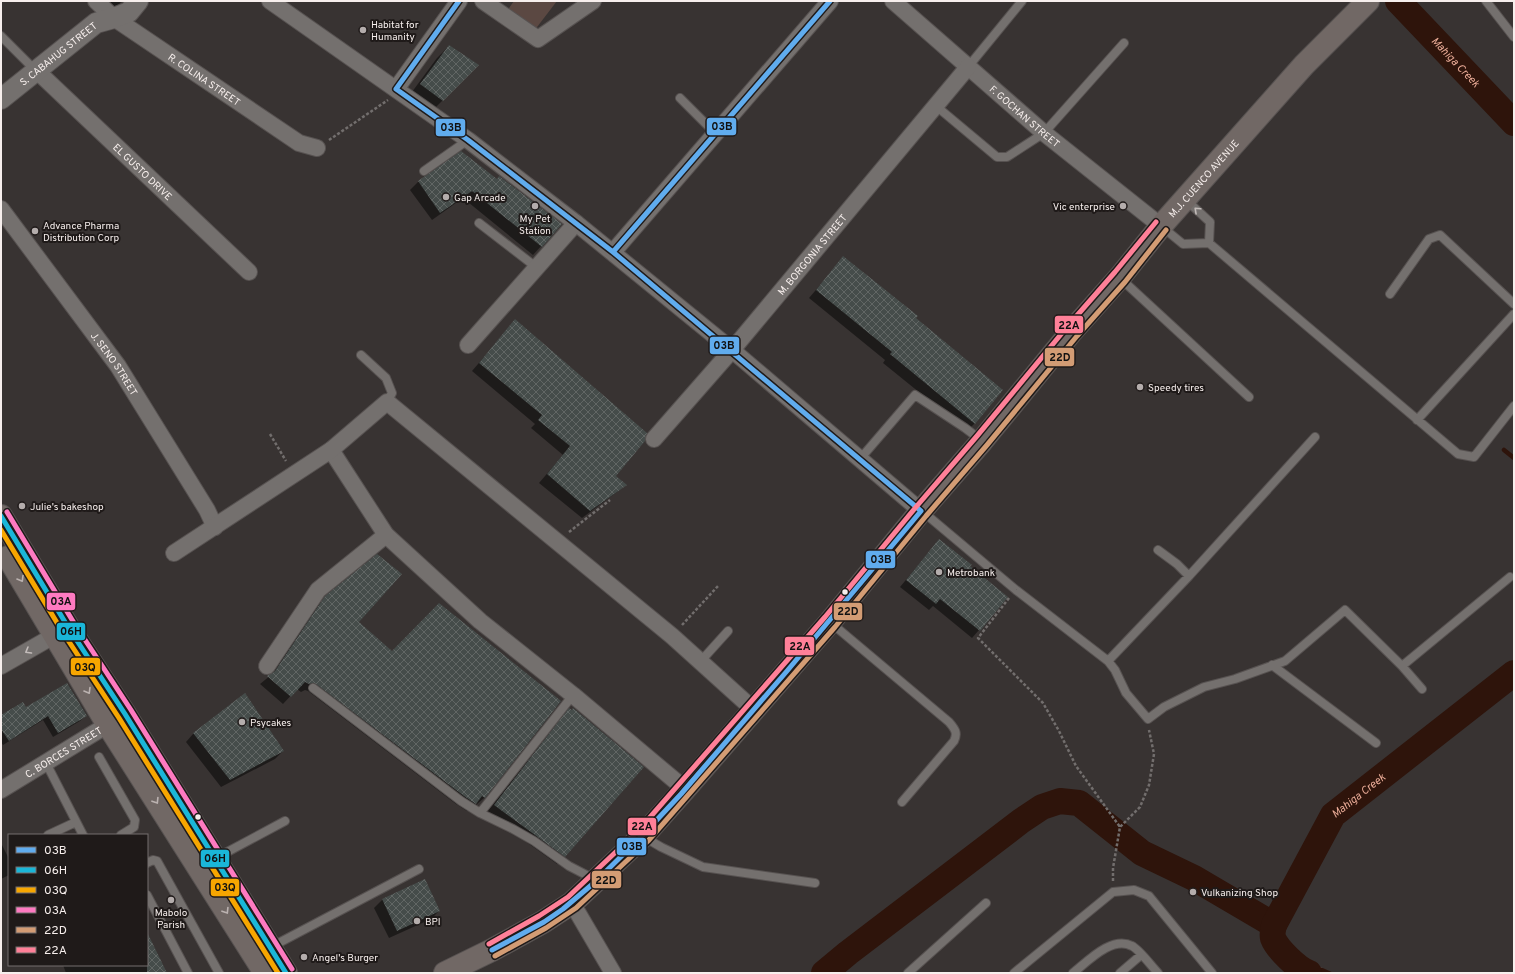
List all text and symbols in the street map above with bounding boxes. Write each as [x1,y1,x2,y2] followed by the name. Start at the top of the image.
[371,19,419,44] place label: Habitat for Humanity
[18,20,100,89] street label: S. CABAHUG STREET
[358,25,368,35] marker: Habitat for Humanity
[1428,34,1483,91] water label: Mahiga Creek
[165,51,243,110] street label: R. COLINA STREET
[986,83,1062,151] street label: F. GOCHAN STREET
[706,117,737,136] line badge: 03B
[435,118,466,137] line badge: 03B
[711,120,733,134] text: 03B
[440,121,462,135] text: 03B
[1166,138,1243,221] street label: M.J. CUENCO AVENUE
[110,141,174,204] street label: EL GUSTO DRIVE
[441,192,451,202] marker: Gap Arcade
[454,192,506,205] place label: Gap Arcade
[530,201,540,211] marker: My Pet Station
[1053,201,1115,214] place label: Vic enterprise
[1118,201,1128,211] marker: Vic enterprise
[1195,208,1202,215] one-way arrow
[775,212,851,298] street label: M. BORGONIA STREET
[519,213,551,238] place label: My Pet Station
[43,220,119,245] place label: Advance Pharma Distribution Corp
[30,226,40,236] marker: Advance Pharma Distribution Corp
[1054,315,1084,334] line badge: 22A
[1058,319,1080,333] text: 22A
[87,330,140,399] street label: J. SENO STREET
[709,336,740,355] line badge: 03B
[713,339,735,353] text: 03B
[1044,347,1075,367] line badge: 22D
[1049,351,1071,365] text: 22D
[1135,382,1145,392] marker: Speedy tires
[1148,382,1204,395] place label: Speedy tires
[17,501,27,511] marker: Julie's bakeshop
[30,501,104,514] place label: Julie's bakeshop
[865,550,896,569] line badge: 03B
[870,553,892,567] text: 03B
[934,567,944,577] marker: Metrobank
[947,567,995,580] place label: Metrobank
[16,575,24,582] one-way arrow
[840,587,850,597] unlabelled marker
[46,592,76,611] line badge: 03A
[50,595,72,609] text: 03A
[833,602,863,621] line badge: 22D
[837,605,859,619] text: 22D
[56,622,86,641] line badge: 06H
[60,625,82,639] text: 06H
[784,636,815,656] line badge: 22A
[789,640,811,654] text: 22A
[25,646,32,653] one-way arrow
[70,657,101,676] line badge: 03Q
[74,661,96,675] text: 03Q
[83,687,90,694] one-way arrow
[237,717,247,727] marker: Psycakes
[250,717,291,730] place label: Psycakes
[23,725,105,782] street label: C. BORCES STREET
[1329,770,1389,821] water label: Mahiga Creek
[152,797,159,804] one-way arrow
[193,812,203,822] unlabelled marker
[627,817,657,836] line badge: 22A
[631,820,653,834] text: 22A
[8,834,148,966] legend
[616,837,647,856] line badge: 03B
[621,840,643,854] text: 03B
[44,843,67,859] text: 03B
[200,849,230,868] line badge: 06H
[204,852,226,866] text: 06H
[44,863,67,879] text: 06H
[591,870,622,889] line badge: 22D
[595,874,617,888] text: 22D
[210,878,240,897] line badge: 03Q
[214,881,236,895] text: 03Q
[44,883,68,899] text: 03Q
[1188,887,1198,897] marker: Vulkanizing Shop
[1201,887,1278,900] place label: Vulkanizing Shop
[166,895,176,905] marker: Mabolo Parish
[44,903,67,919] text: 03A
[155,907,188,932] place label: Mabolo Parish
[221,907,229,914] one-way arrow
[412,916,422,926] marker: BPI
[425,916,441,929] place label: BPI
[44,923,67,939] text: 22D
[44,943,67,959] text: 22A
[299,952,309,962] marker: Angel's Burger
[312,952,378,965] place label: Angel's Burger

